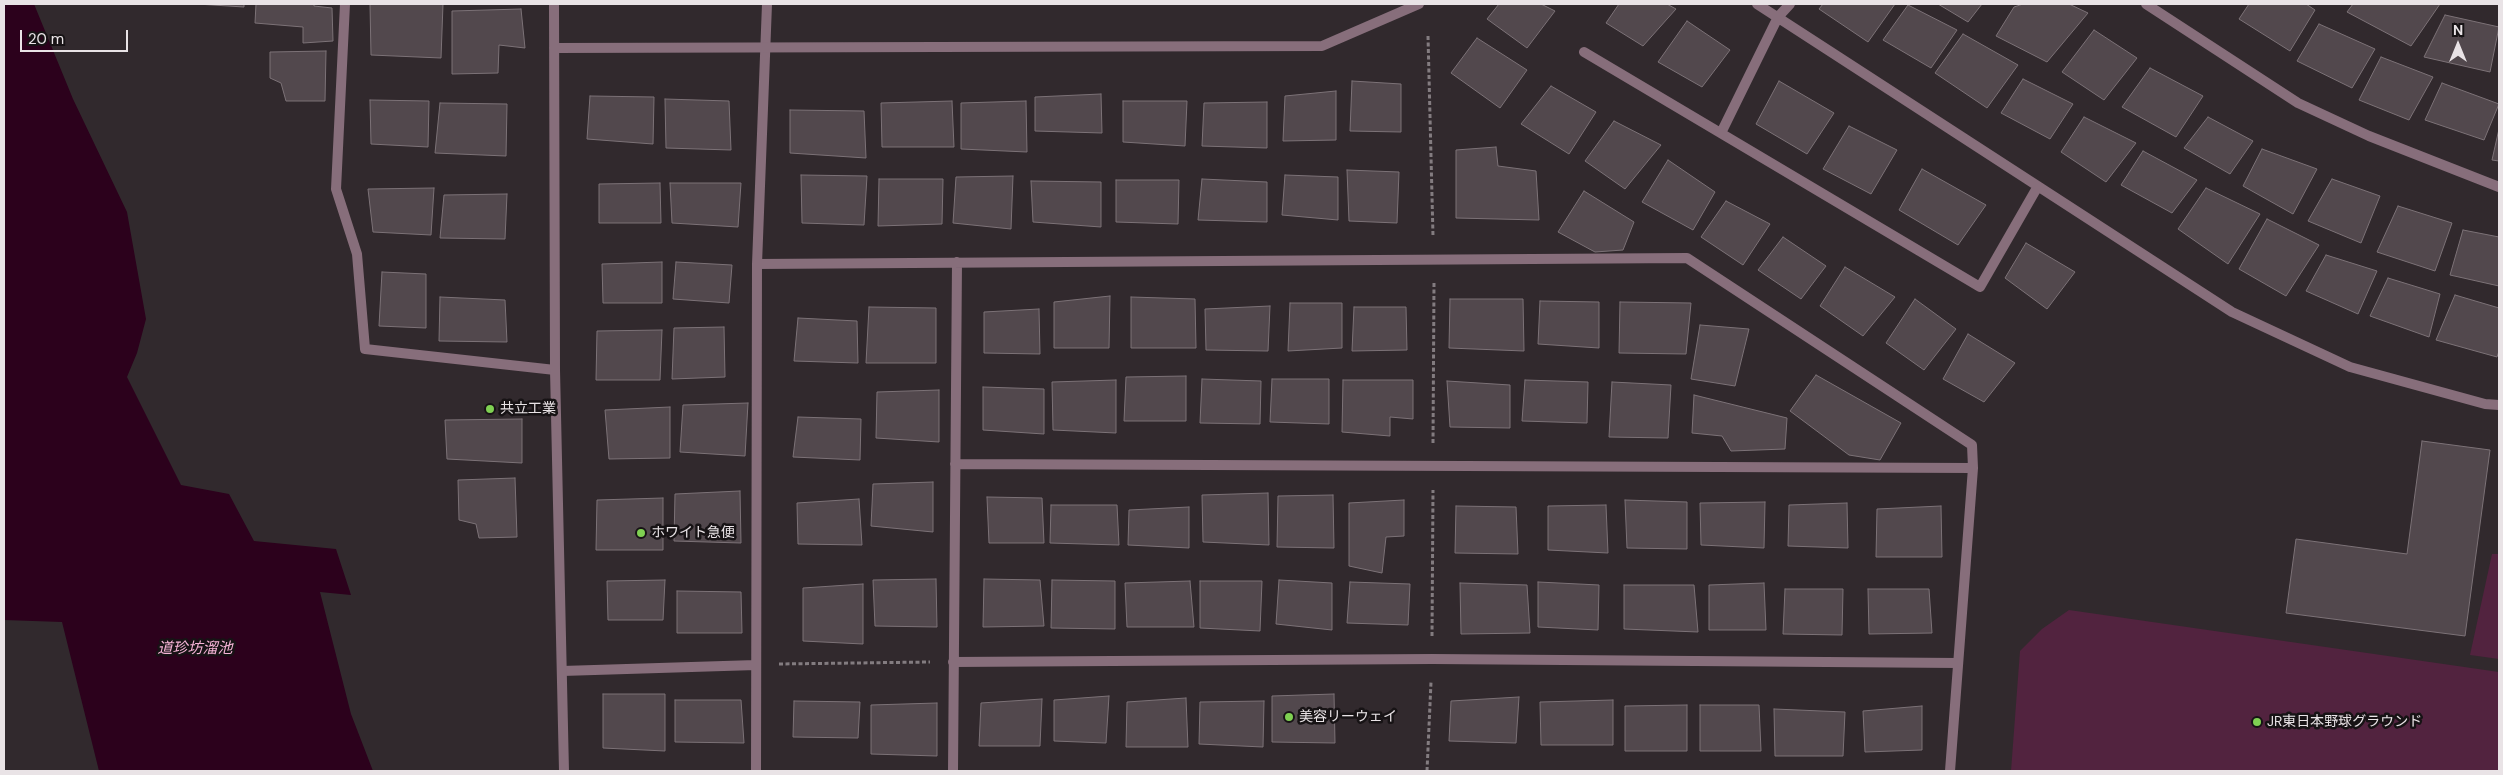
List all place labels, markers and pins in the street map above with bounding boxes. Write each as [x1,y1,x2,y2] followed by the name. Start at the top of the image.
[500,401,556,417] place label: 共立工業
[484,403,496,415] marker: 共立工業
[651,525,735,541] place label: ホワイト急便
[635,527,647,539] marker: ホワイト急便
[1299,709,1397,725] place label: 美容リーウェイ
[1283,711,1295,723] marker: 美容リーウェイ
[2267,714,2422,730] place label: JR東日本野球グラウンド
[2251,716,2263,728] marker: JR東日本野球グラウンド

